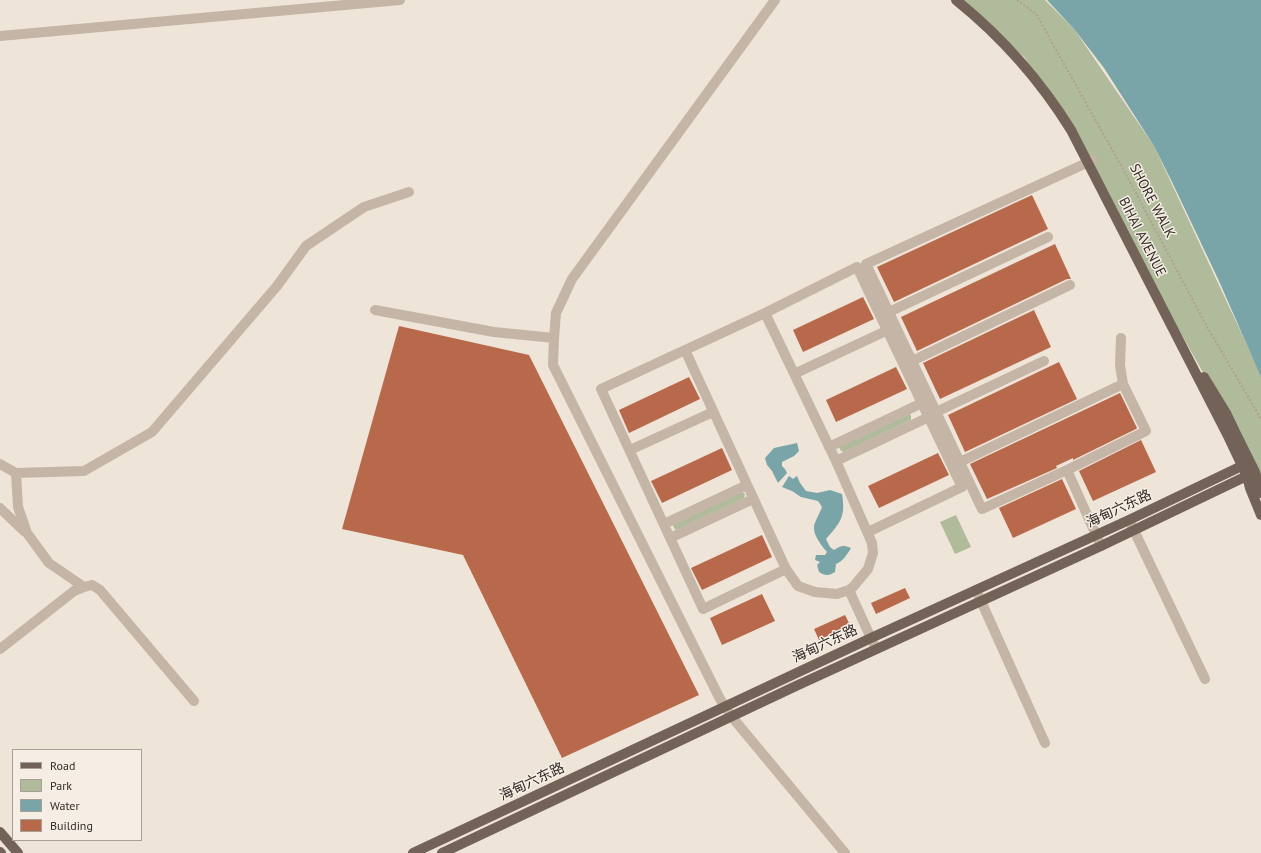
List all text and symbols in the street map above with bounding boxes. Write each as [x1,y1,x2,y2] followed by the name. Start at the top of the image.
[1126,161,1178,241] street label: SHORE WALK
[1115,195,1169,279] street label: BIHAI AVENUE
[1084,487,1154,531] street label: 海甸六东路
[790,622,860,666] street label: 海甸六东路
[12,749,142,841] legend
[50,758,75,773] text: Road
[497,760,567,804] street label: 海甸六东路
[50,778,72,793] text: Park
[50,798,80,813] text: Water
[50,818,93,833] text: Building

